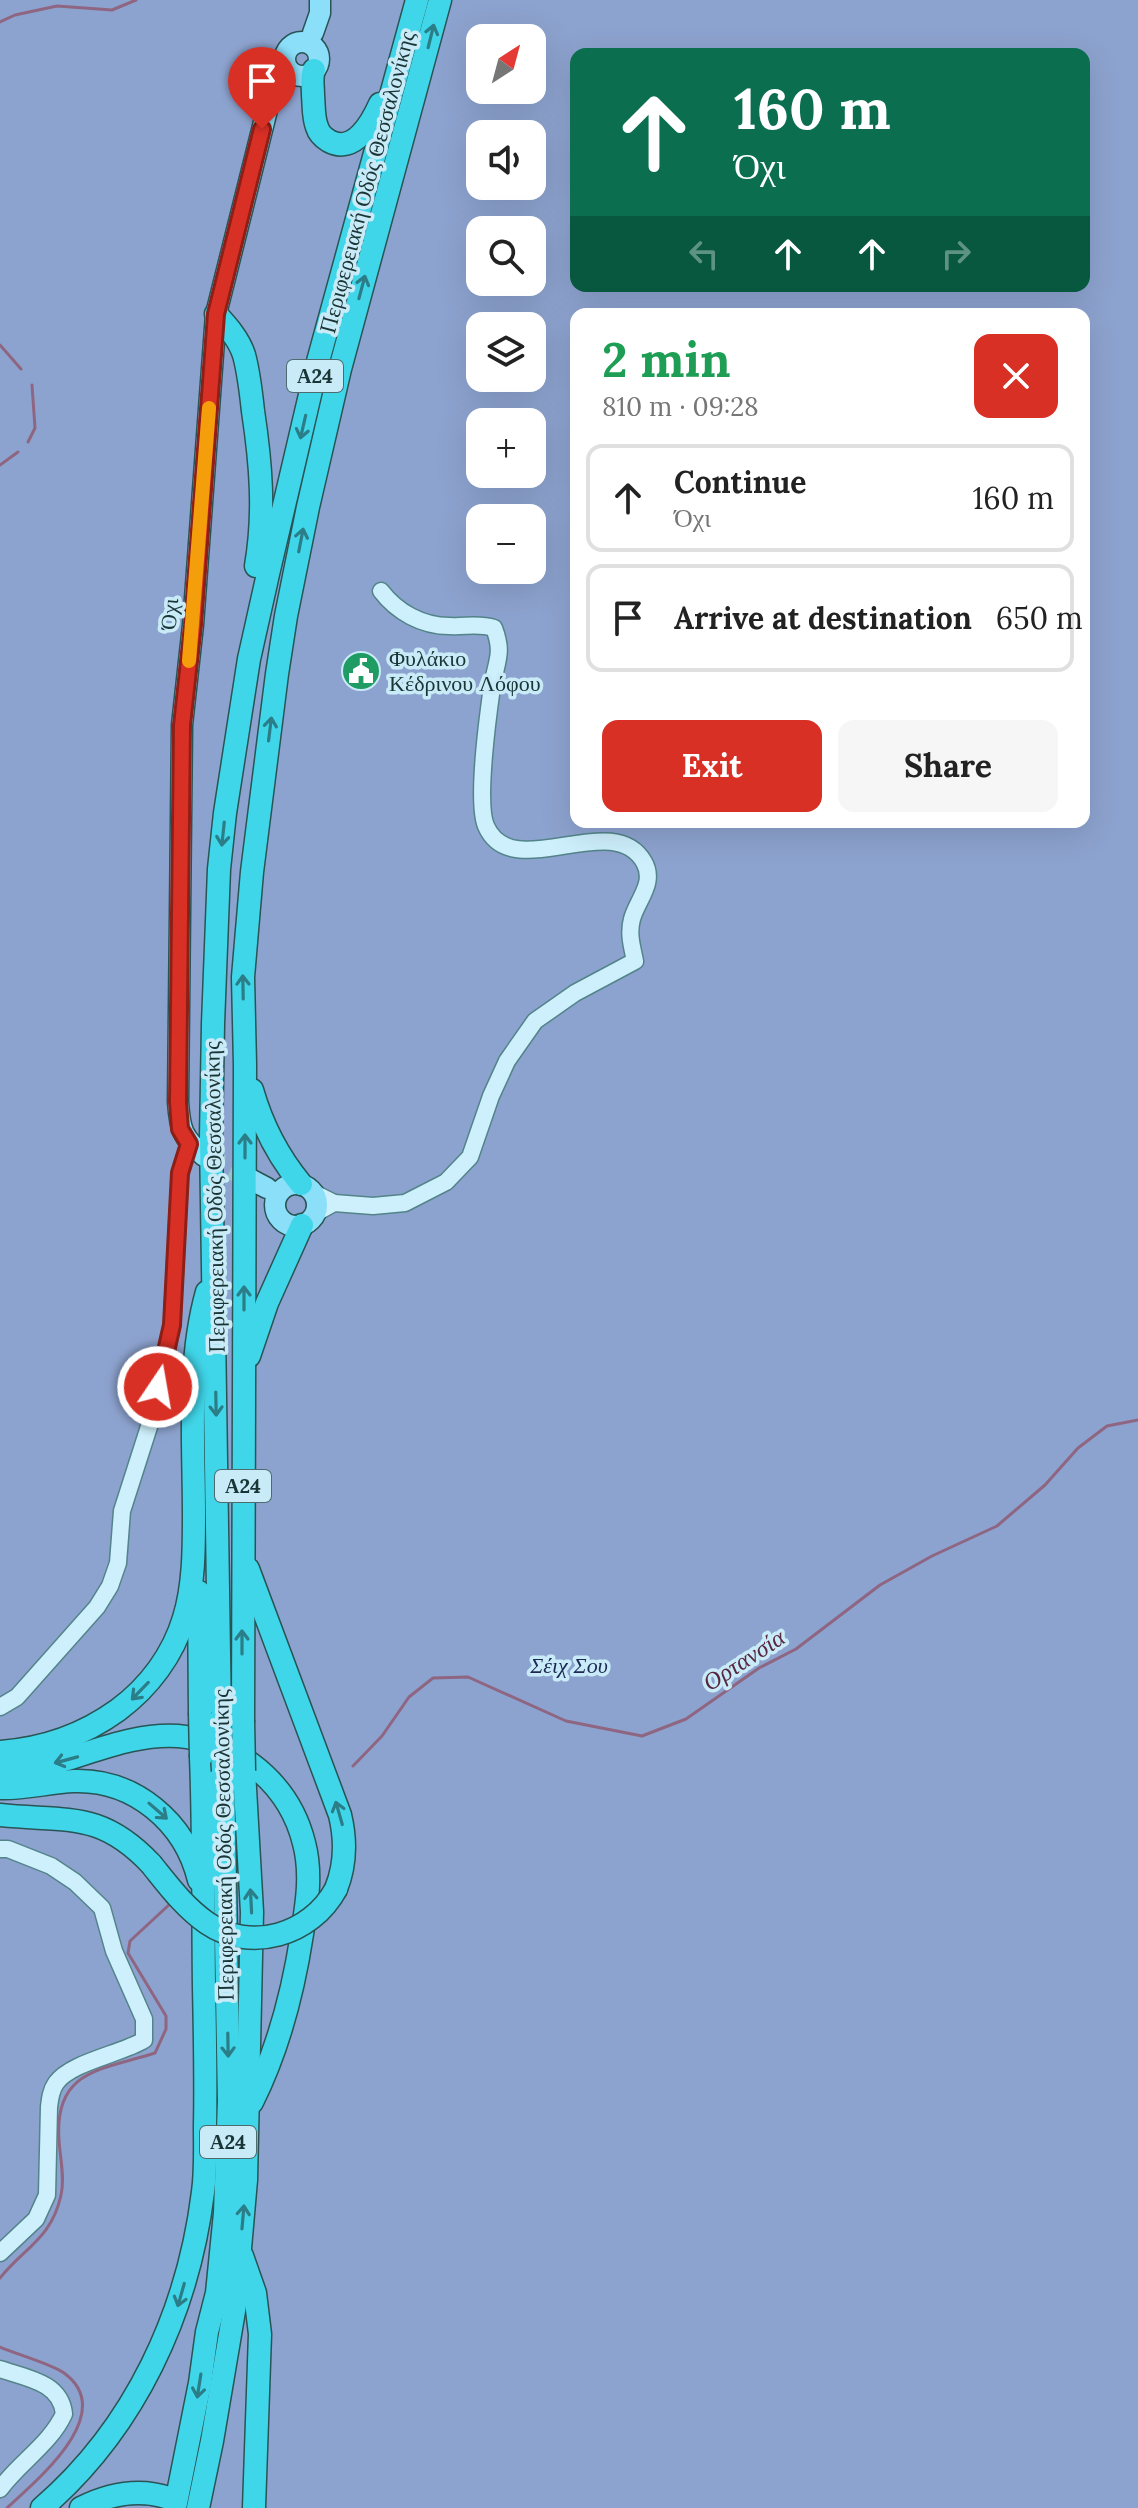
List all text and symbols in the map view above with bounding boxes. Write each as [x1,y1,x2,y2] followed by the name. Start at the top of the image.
[424,24,439,50] one-way arrow
[466,24,546,104] north arrow
[466,24,546,584] map controls
[313,28,421,336] street label: Περιφερειακή Οδός Θεσσαλονίκης
[228,47,296,129] pin
[240,59,284,103] icon: arrive
[734,73,891,144] text: 160 m
[602,80,706,184] icon: ahead
[466,120,546,200] button: sound
[734,143,786,189] text: Όχι
[466,216,546,296] button: search
[682,232,726,276] icon: left
[766,232,810,276] icon: ahead
[850,232,894,276] icon: ahead
[934,232,978,276] icon: right
[355,274,370,300] one-way arrow
[466,312,546,392] button: layers
[602,329,731,390] text: 2 min
[974,334,1058,418] button: close
[287,360,343,392] road number: Α24
[602,390,759,423] text: 810 m · 09:28
[466,408,546,488] button: +
[294,414,309,439] one-way arrow
[674,463,806,501] text: Continue
[606,476,650,520] icon: ahead
[972,479,1054,517] text: 160 m
[674,501,711,534] text: Όχι
[466,504,546,584] button: −
[295,527,310,553] one-way arrow
[606,596,650,640] icon: arrive
[154,597,184,632] street label: Όχι
[674,599,972,637] text: Arrive at destination
[996,599,1083,637] text: 650 m
[389,644,541,697] place label: Φυλάκιο Κέδρινου Λόφου
[340,650,382,692] public building icon: Φυλάκιο Κέδρινου Λόφου
[263,716,278,743] one-way arrow
[602,720,822,812] button: Exit
[838,720,1058,812] button: Share
[215,820,230,847] one-way arrow
[236,975,251,1001] one-way arrow
[197,1041,231,1353] street label: Περιφερειακή Οδός Θεσσαλονίκης
[237,1133,253,1160] one-way arrow
[236,1285,252,1312] one-way arrow
[116,1345,200,1429] position arrow
[209,1390,224,1417] one-way arrow
[215,1470,271,1502] road number: Α24
[697,1621,791,1698] water label: Ορτανσία
[235,1629,250,1656] one-way arrow
[529,1651,608,1679] park label: Σέιχ Σου
[130,1681,149,1701] one-way arrow
[206,1689,240,2001] street label: Περιφερειακή Οδός Θεσσαλονίκης
[54,1753,80,1768] one-way arrow
[331,1801,346,1827] one-way arrow
[147,1802,167,1820] one-way arrow
[243,1888,258,1915] one-way arrow
[220,2031,236,2058] one-way arrow
[200,2126,256,2158] road number: Α24
[236,2204,251,2231] one-way arrow
[172,2282,187,2308] one-way arrow
[191,2373,206,2398] one-way arrow

